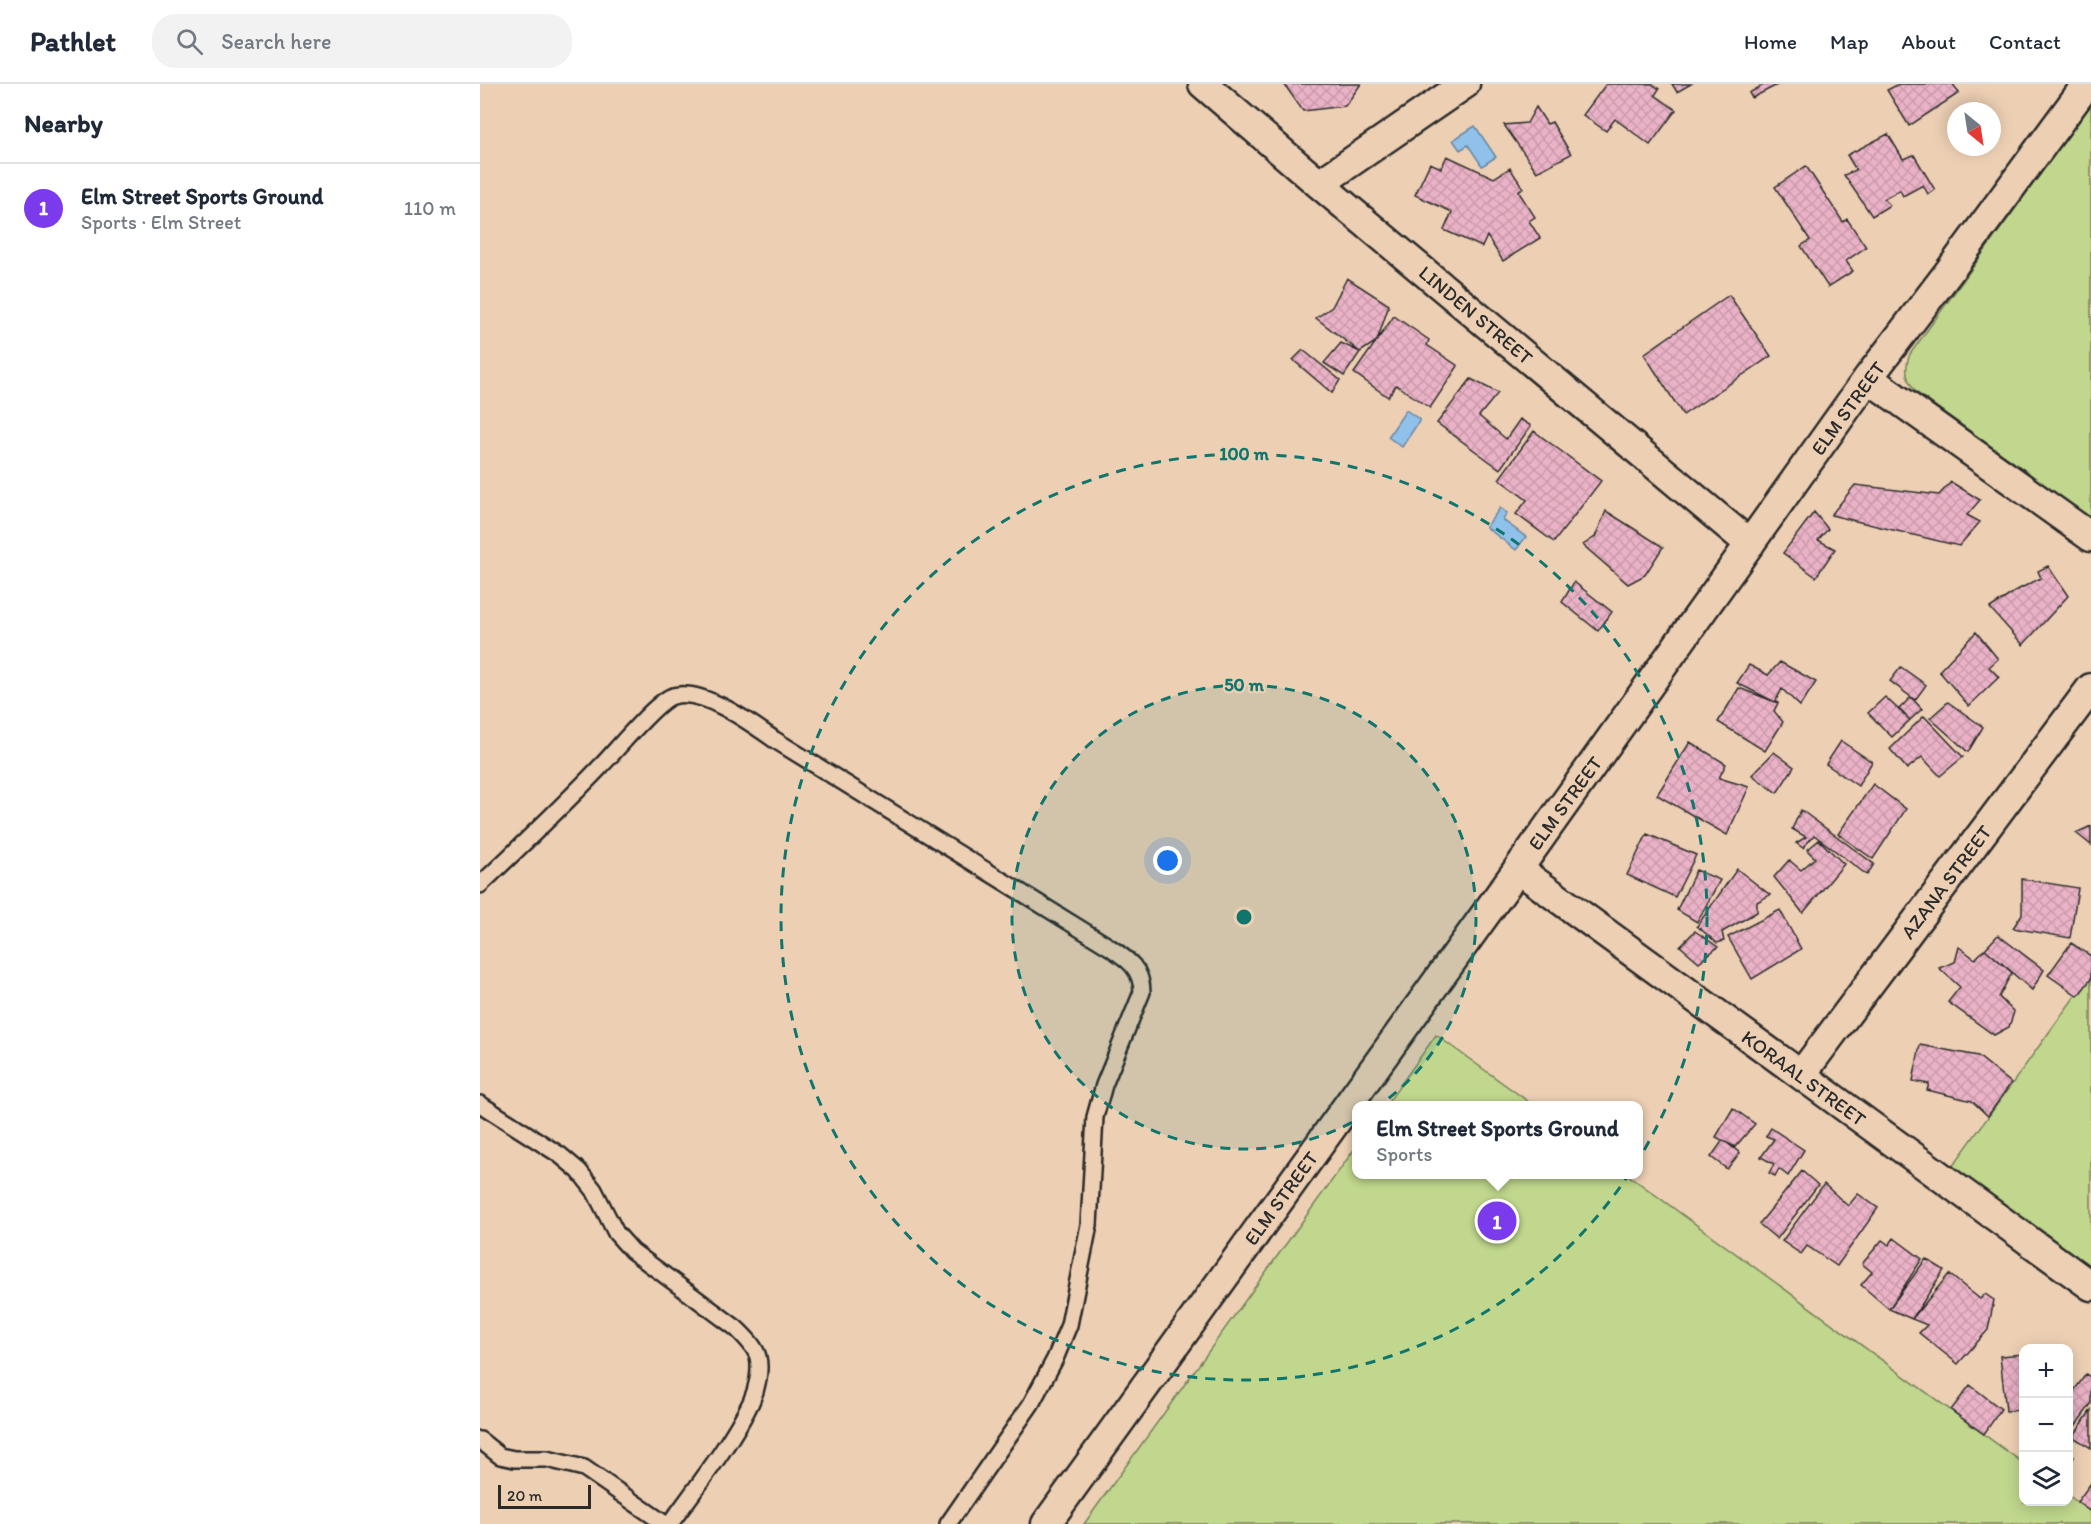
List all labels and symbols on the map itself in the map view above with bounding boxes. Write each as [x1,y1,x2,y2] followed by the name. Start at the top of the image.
[1947,102,2001,156] north arrow
[1414,260,1538,370] street label: LINDEN STREET
[1806,356,1890,460] street label: ELM STREET
[1219,443,1270,465] text: 100 m
[1224,674,1265,696] text: 50 m
[1523,751,1607,855] street label: ELM STREET
[1895,820,1997,944] street label: AZANA STREET
[1153,846,1182,875] your location
[1234,907,1254,927] centre of rings
[1737,1025,1871,1131] street label: KORAAL STREET
[1239,1146,1323,1250] street label: ELM STREET
[1478,1198,1516,1244] pin: 1
[498,1482,591,1510] scale bar

